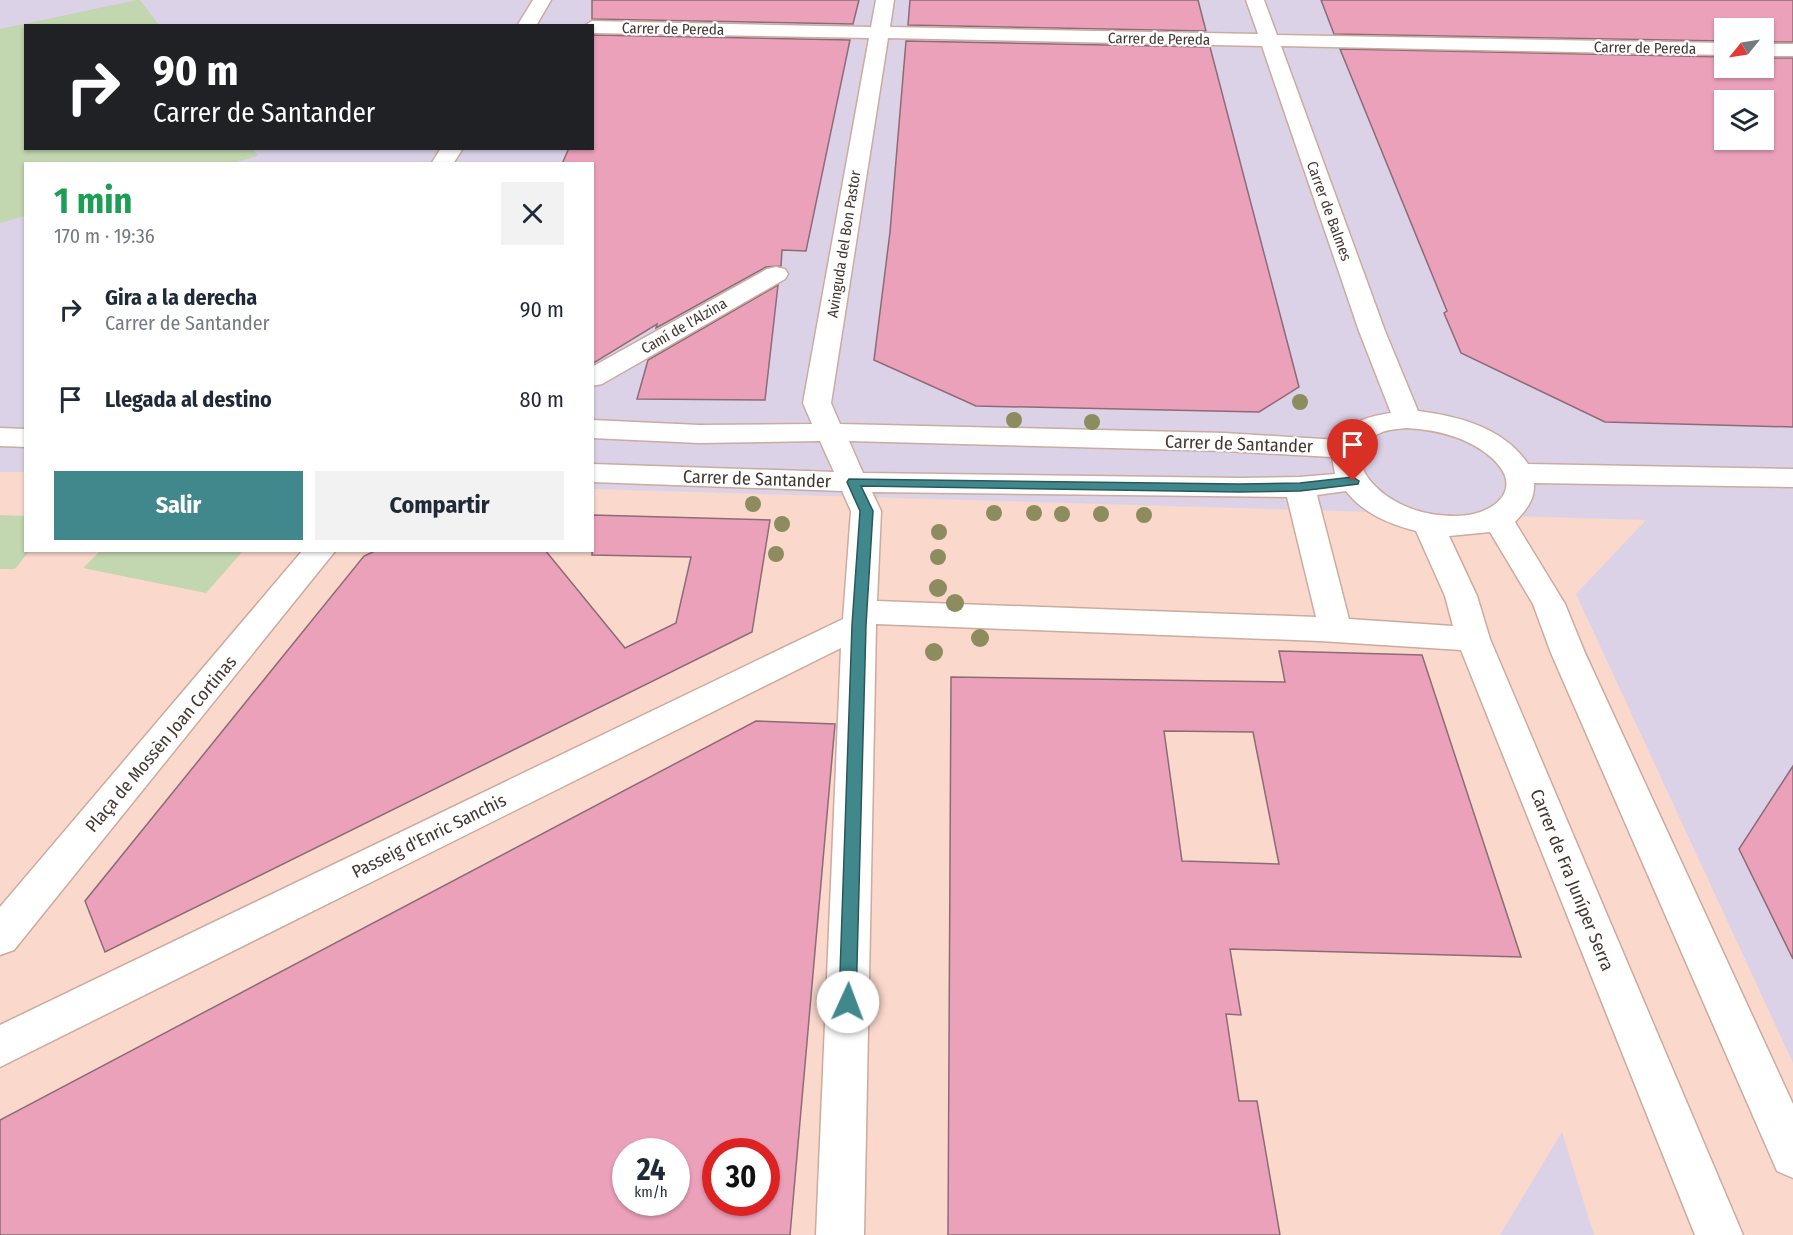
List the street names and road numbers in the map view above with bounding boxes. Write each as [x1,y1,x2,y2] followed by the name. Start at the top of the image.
[622,19,724,39] street label: Carrer de Pereda
[1108,29,1210,49] street label: Carrer de Pereda
[1594,38,1696,58] street label: Carrer de Pereda
[1303,159,1355,263] street label: Carrer de Balmes
[823,168,865,319] street label: Avinguda del Bon Pastor
[638,294,730,358] street label: Camí de l'Alzina
[1165,430,1314,458] street label: Carrer de Santander
[683,465,832,493] street label: Carrer de Santander
[81,651,242,837] street label: Plaça de Mossèn Joan Cortinas
[1525,786,1619,974] street label: Carrer de Fra Juníper Serra
[348,789,510,883] street label: Passeig d'Enric Sanchis

